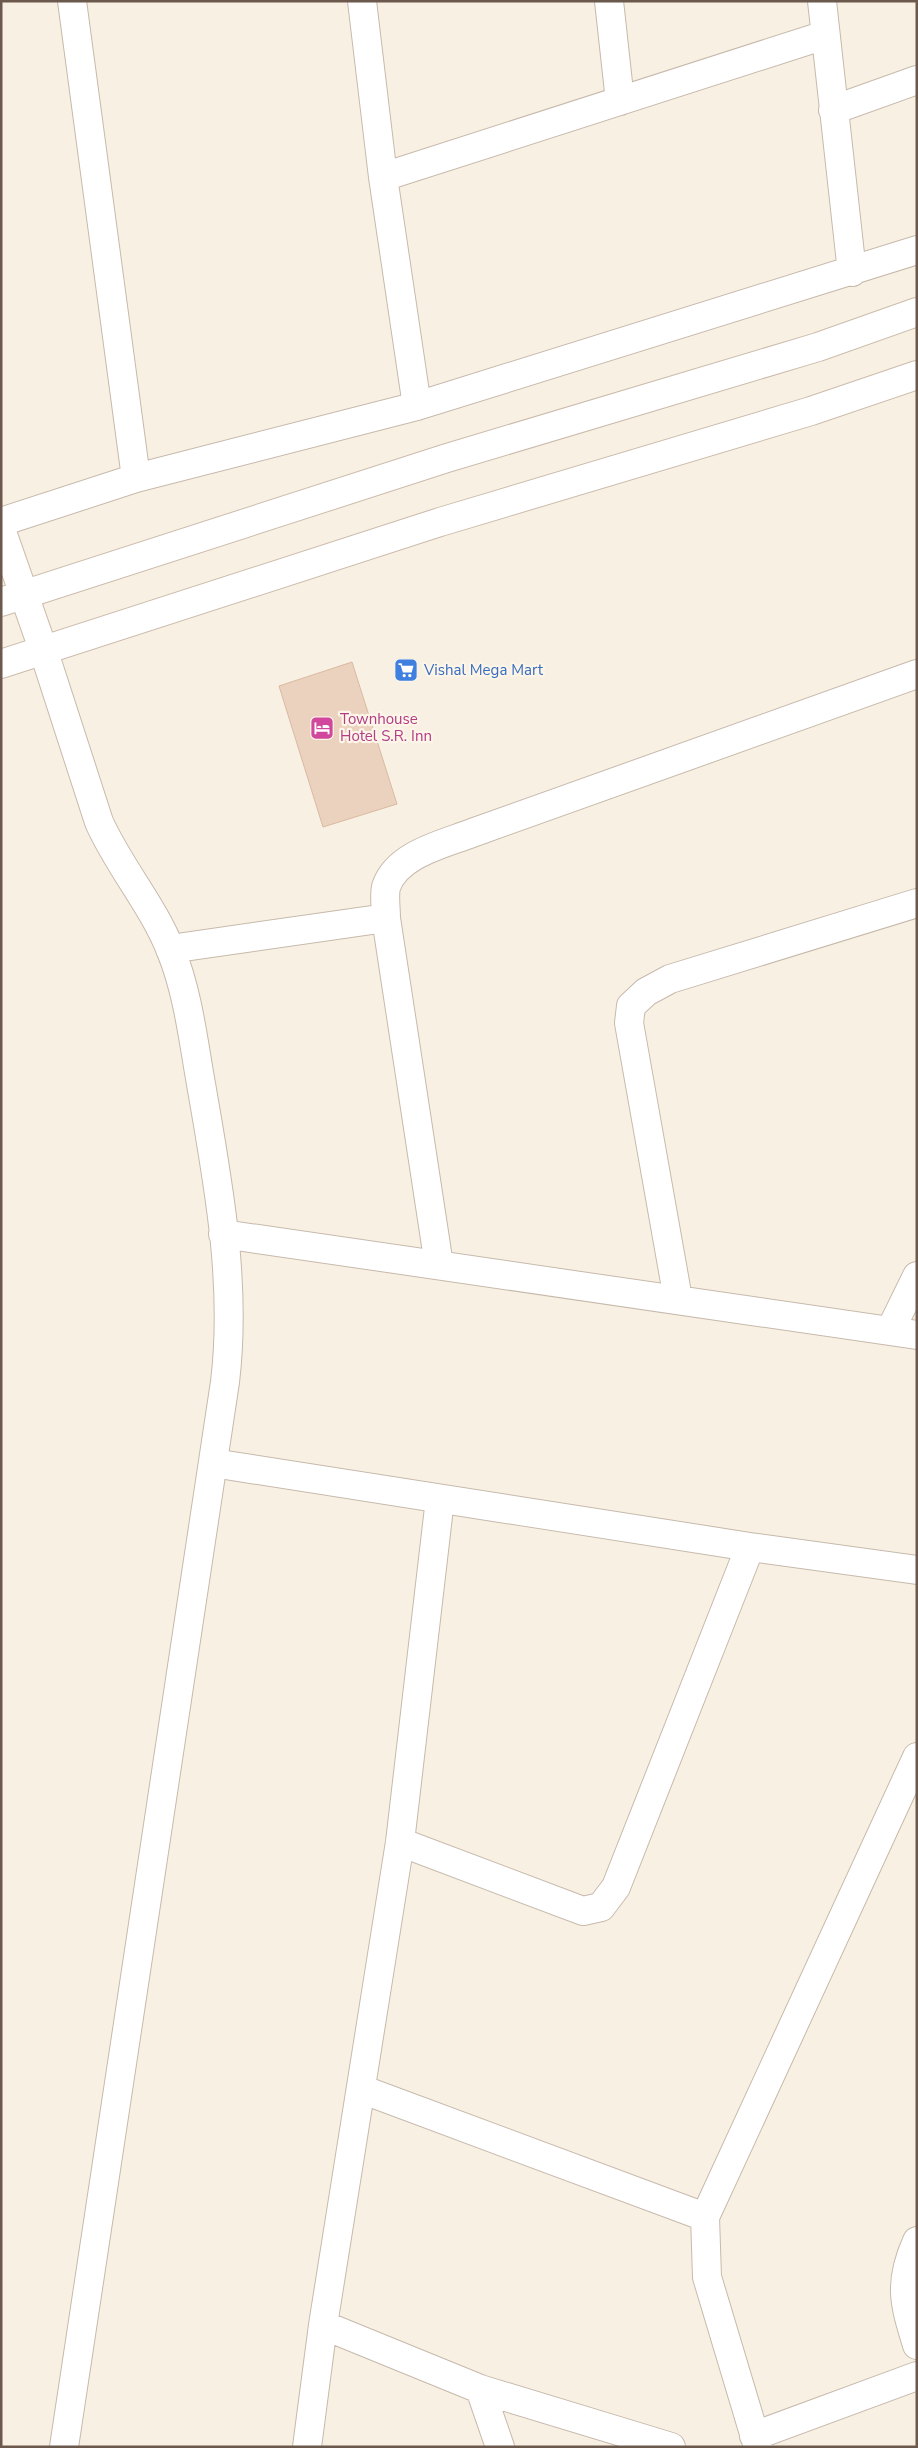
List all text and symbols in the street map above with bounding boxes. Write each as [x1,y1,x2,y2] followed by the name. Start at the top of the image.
[393,657,419,683] supermarket icon: Vishal Mega Mart
[423,660,544,680] place label: Vishal Mega Mart
[340,709,432,746] place label: Townhouse Hotel S.R. Inn
[309,715,335,741] hotel icon: Townhouse Hotel S.R. Inn

